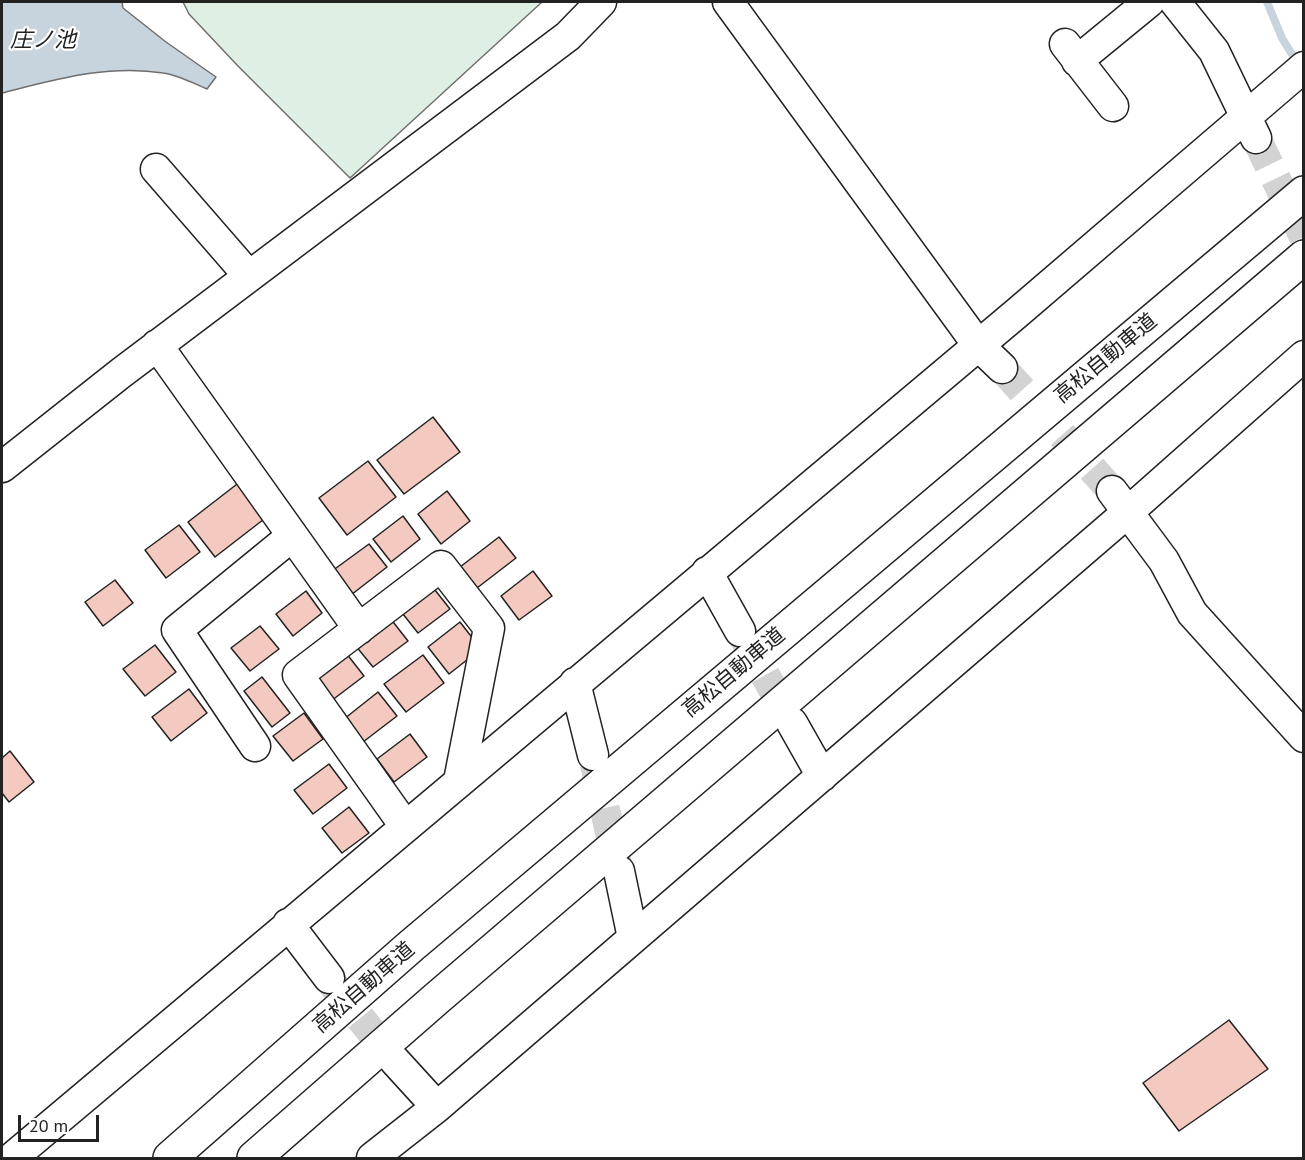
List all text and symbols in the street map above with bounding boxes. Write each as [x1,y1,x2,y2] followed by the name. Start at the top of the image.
[10,28,76,54] water label: 庄ノ池
[1050,309,1162,409] street label: 高松自動車道
[678,623,790,723] street label: 高松自動車道
[308,937,420,1039] street label: 高松自動車道
[21,1103,102,1141] scale bar
[29,1114,68,1137] text: 20 m

